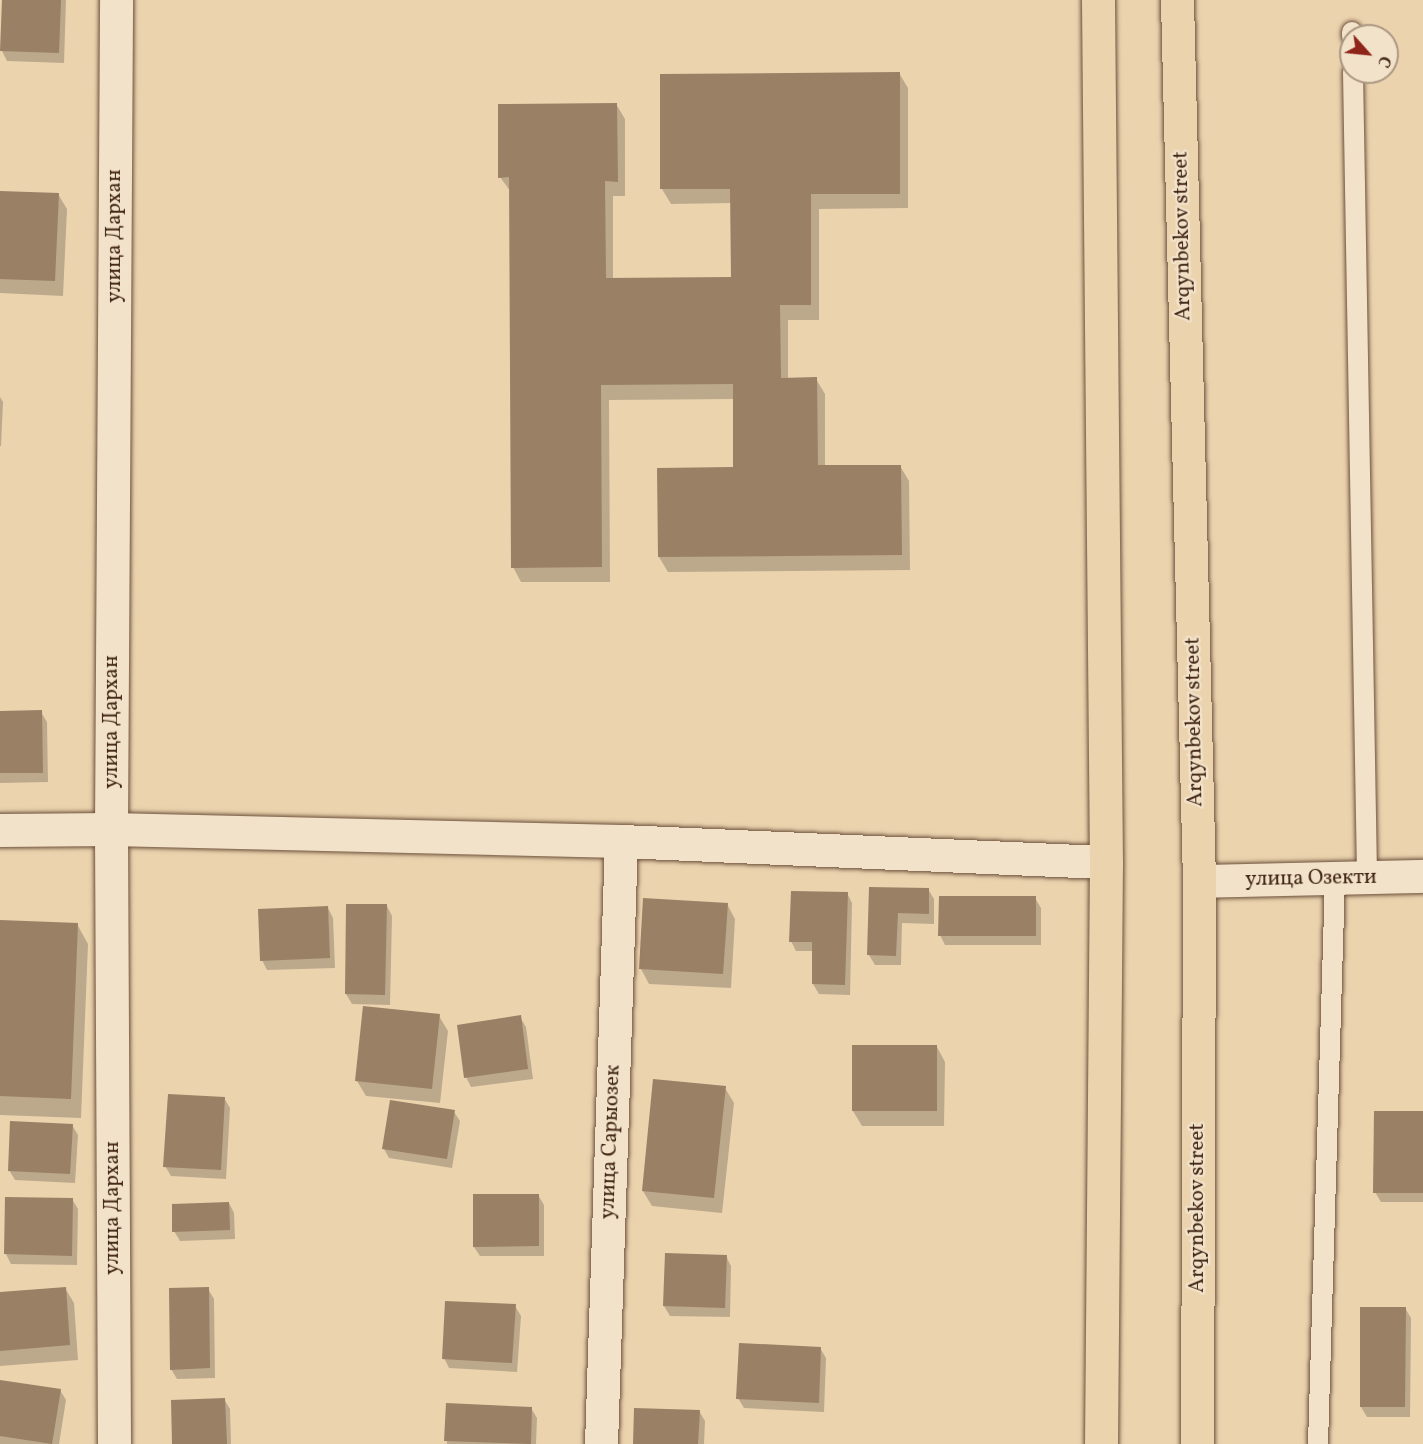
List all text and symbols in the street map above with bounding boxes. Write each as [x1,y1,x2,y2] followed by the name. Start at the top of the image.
[1339,24,1399,84] north arrow
[1371,52,1395,71] text: С
[1169,151,1197,321] street label: Arqynbekov street
[102,169,128,303] street label: улица Дархан
[1181,637,1209,807] street label: Arqynbekov street
[99,655,125,789] street label: улица Дархан
[1245,865,1377,893] street label: улица Озекти
[596,1064,626,1220] street label: улица Сарыозек
[1185,1123,1211,1293] street label: Arqynbekov street
[100,1141,126,1275] street label: улица Дархан

